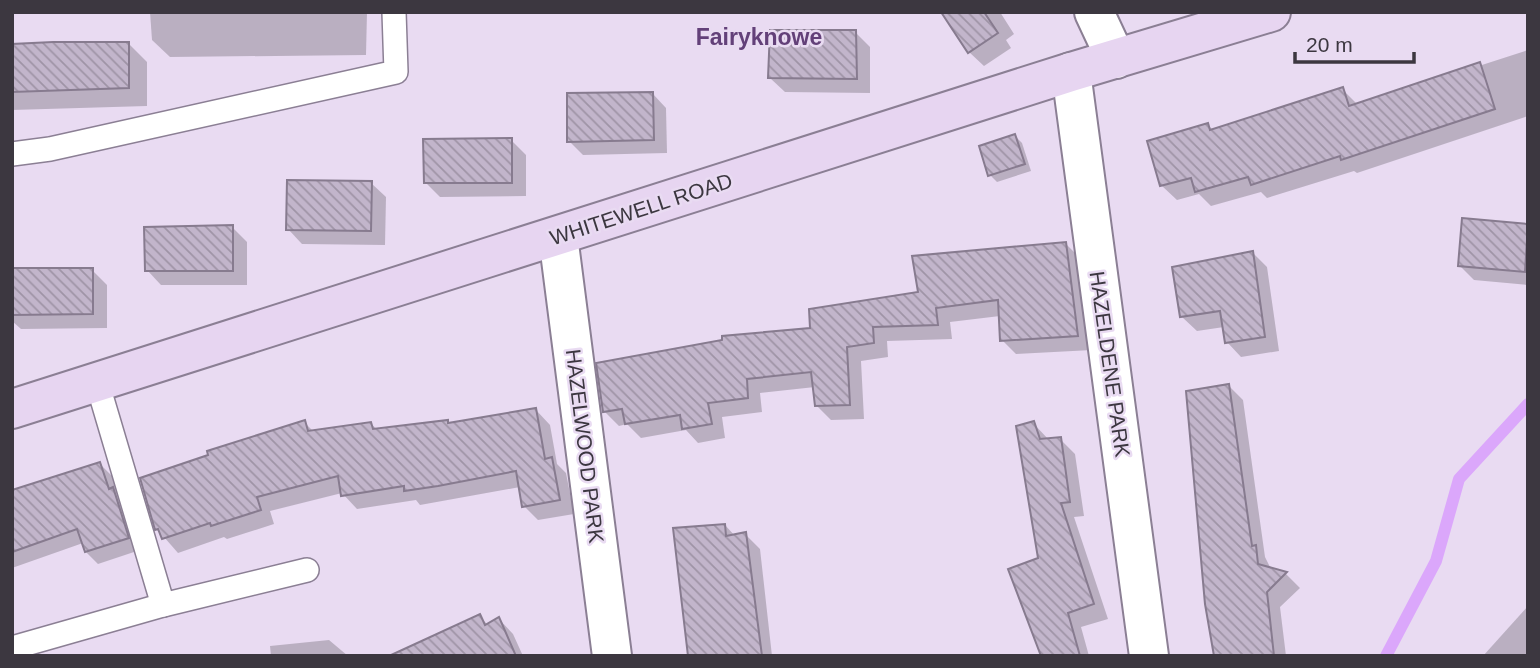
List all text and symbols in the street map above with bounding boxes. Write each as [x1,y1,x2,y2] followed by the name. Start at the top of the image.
[1295,21,1414,65] scale bar
[696,24,822,50] district label: Fairyknowe
[1306,33,1353,56] text: 20 m
[547,169,735,249] street label: WHITEWELL ROAD
[1086,270,1134,458] street label: HAZELDENE PARK
[562,348,608,544] street label: HAZELWOOD PARK

